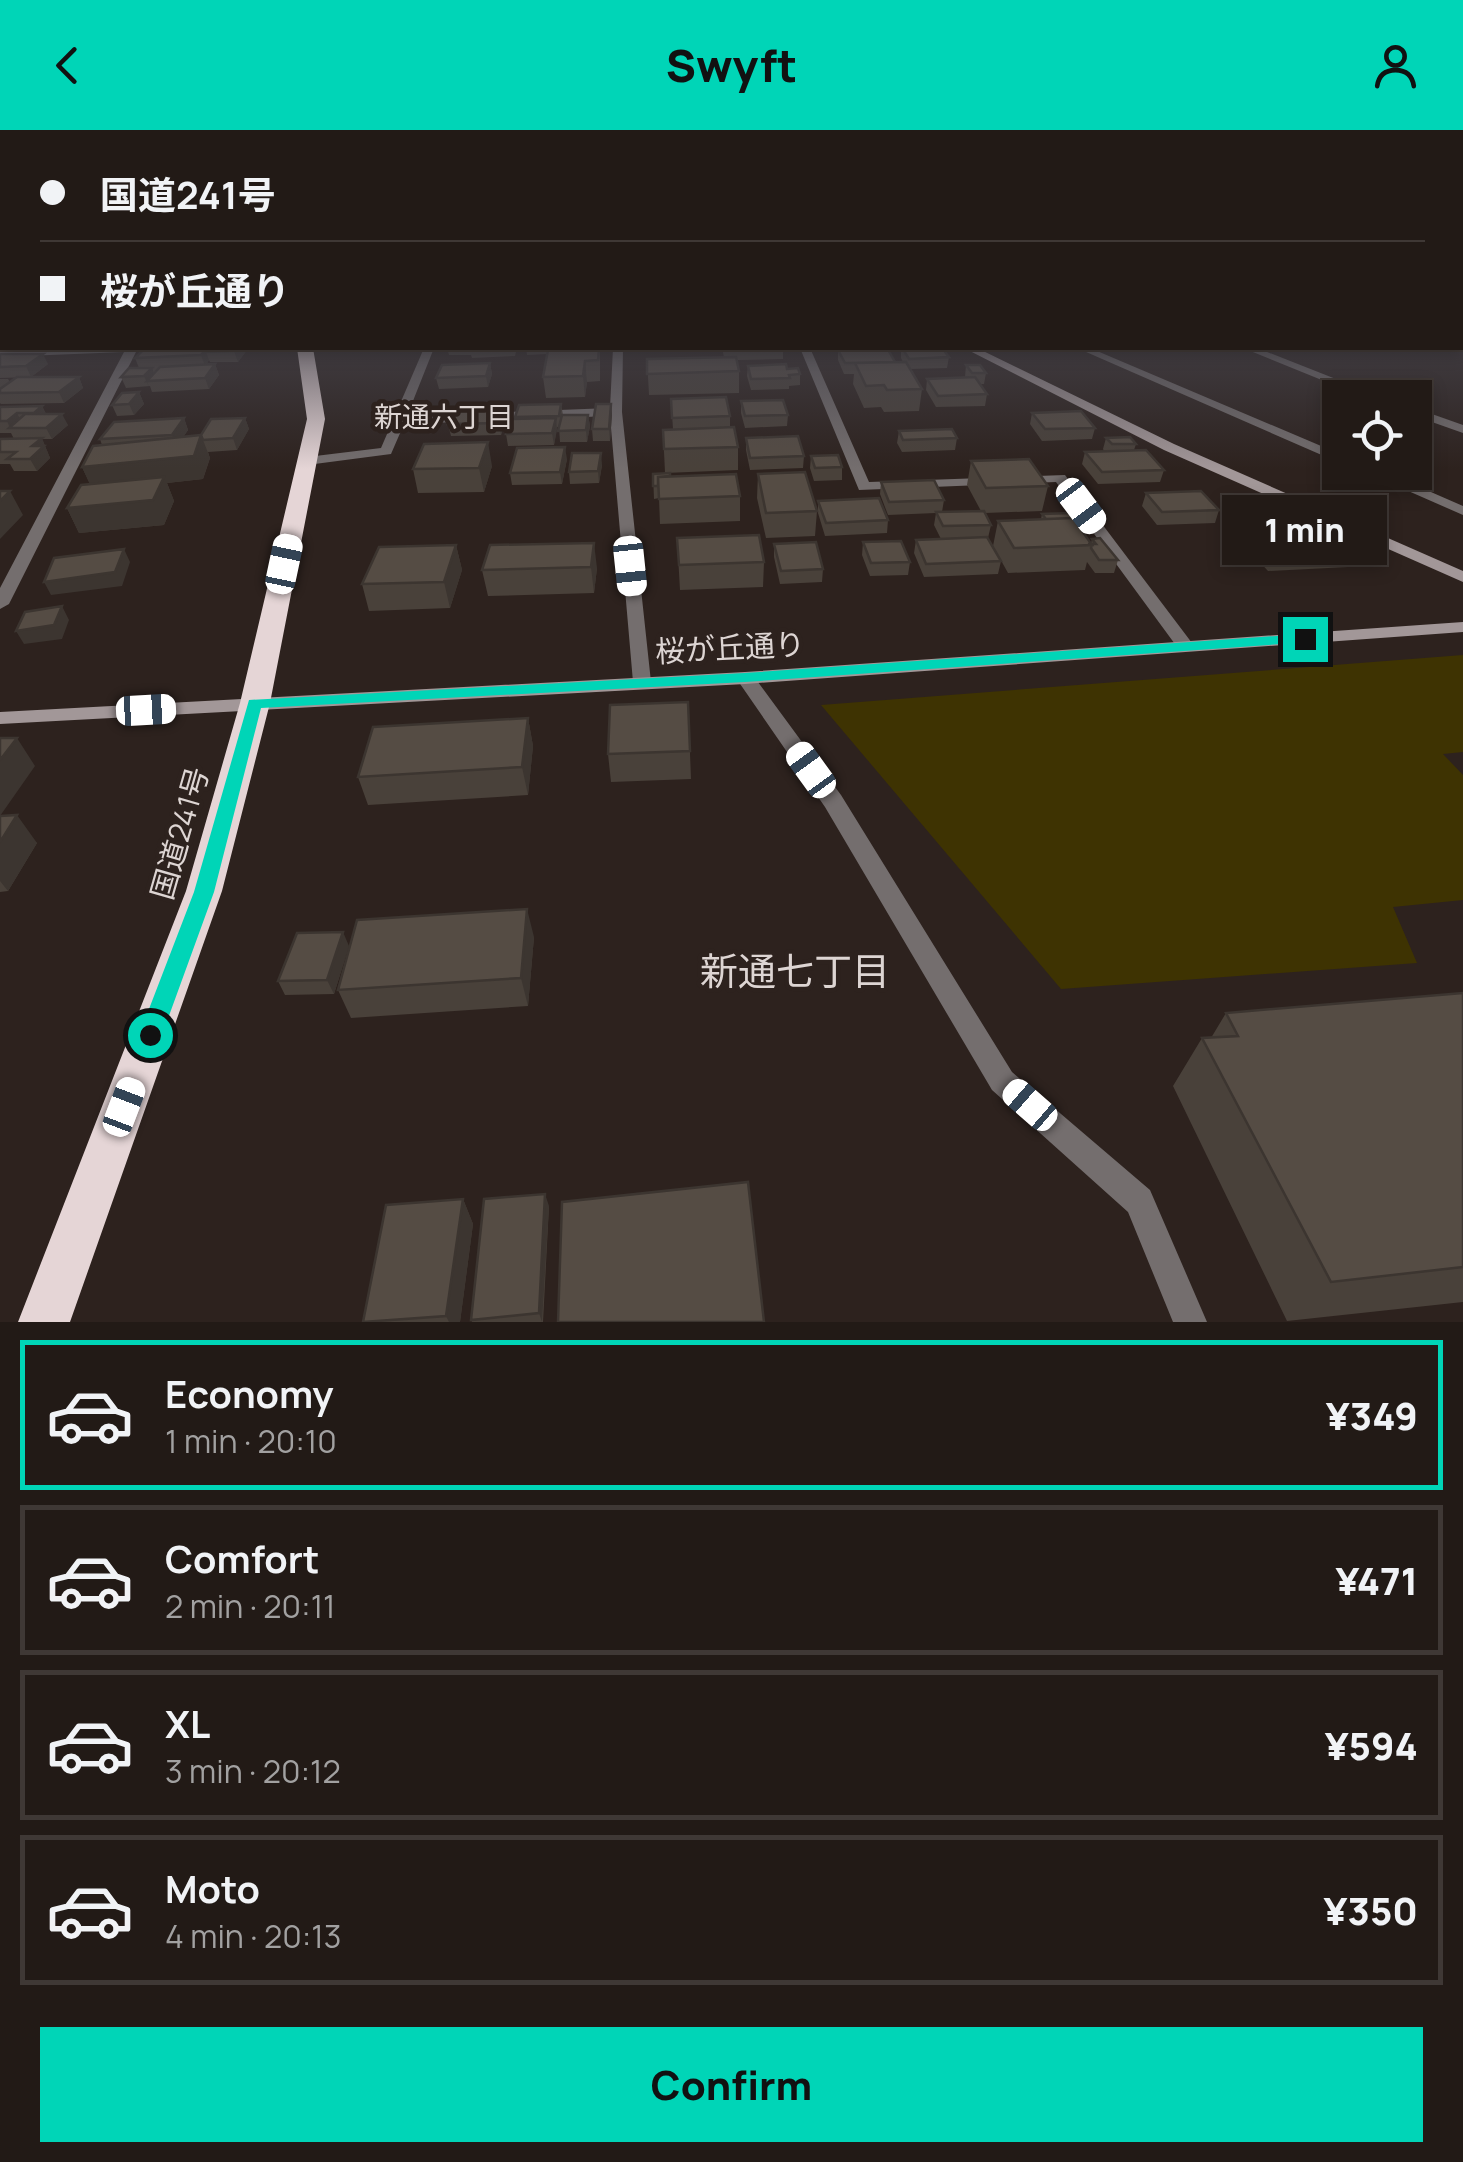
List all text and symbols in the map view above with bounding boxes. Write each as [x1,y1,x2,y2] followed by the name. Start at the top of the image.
[666,34,797,96] text: Swyft
[40,38,95,93] icon: back
[1368,38,1423,93] icon: person
[100,168,276,220] text: 国道241号
[100,264,290,316] text: 桜が丘通り
[1322,380,1432,490] map controls
[1322,380,1432,490] button: locate
[374,397,514,435] district label: 新通六丁目
[1051,473,1111,539] car
[1222,494,1388,564] callout: 1 min
[1264,508,1345,552] text: 1 min
[263,532,305,596] car
[612,535,648,597] car
[1283,617,1328,662] route end
[654,623,806,671] street label: 桜が丘通り
[115,693,177,727] car
[781,737,841,803] car
[141,762,217,904] street label: 国道241号
[700,944,890,996] district label: 新通七丁目
[128,1013,173,1058] route start
[99,1074,149,1140] car
[998,1074,1062,1136] car
[165,1367,334,1419] text: Economy
[45,1370,135,1460] icon: car
[1326,1389,1418,1441] text: ¥349
[165,1419,337,1463] text: 1 min · 20:10
[165,1532,319,1584] text: Comfort
[45,1535,135,1625] icon: car
[1335,1554,1418,1606] text: ¥471
[165,1584,336,1628] text: 2 min · 20:11
[165,1697,210,1749] text: XL
[45,1700,135,1790] icon: car
[1325,1719,1418,1771] text: ¥594
[165,1749,341,1793] text: 3 min · 20:12
[165,1862,260,1914] text: Moto
[45,1865,135,1955] icon: car
[1324,1884,1418,1936] text: ¥350
[165,1914,341,1958] text: 4 min · 20:13
[40,2027,1423,2142] button: Confirm

